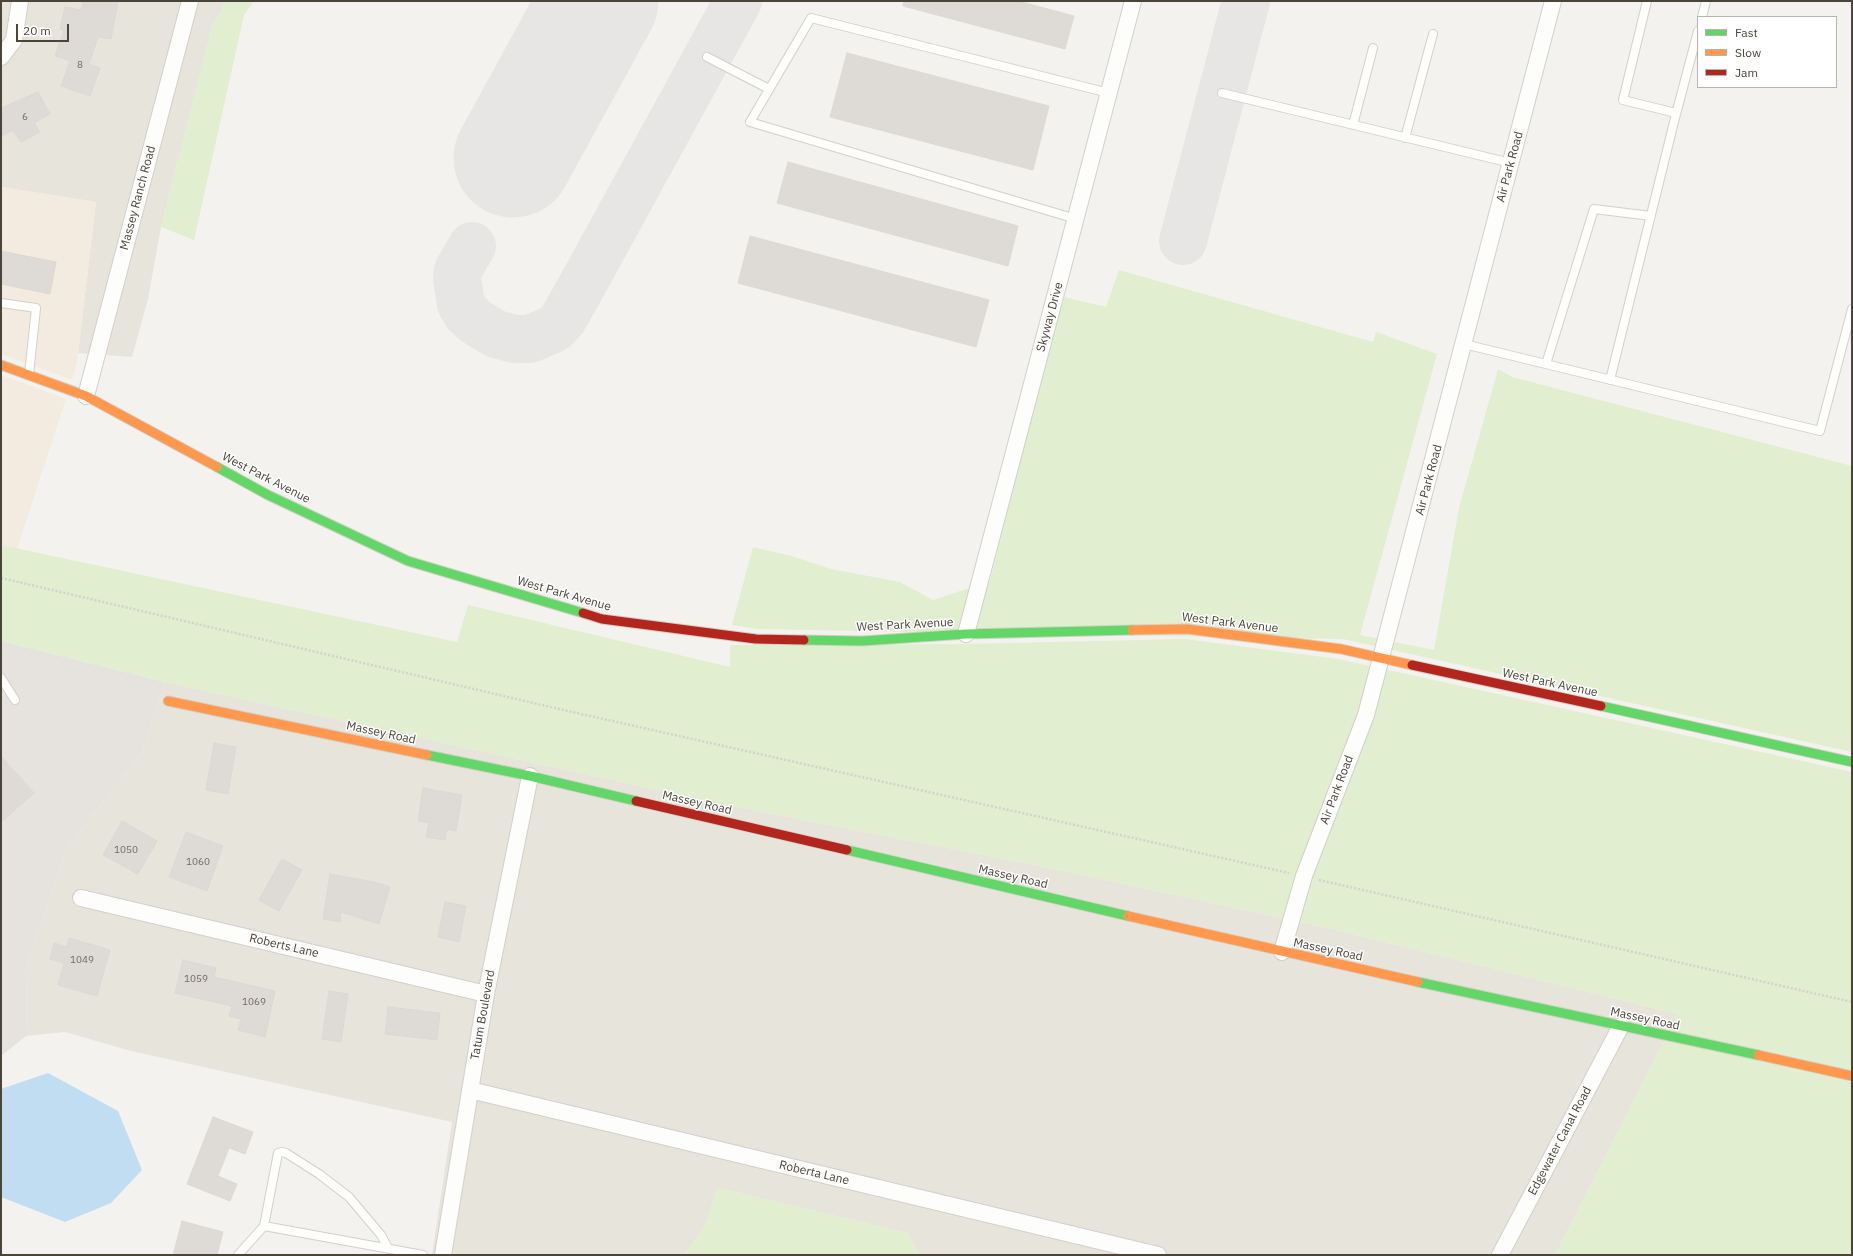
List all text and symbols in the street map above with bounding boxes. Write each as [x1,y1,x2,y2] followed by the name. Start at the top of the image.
[18,16,71,42] scale bar
[1697,16,1837,88] legend
[23,23,51,38] text: 20 m
[1735,25,1758,40] text: Fast
[1735,45,1761,60] text: Slow
[77,59,83,71] house number: 8
[1735,65,1758,80] text: Jam
[22,111,28,123] house number: 6
[1494,130,1526,204] street label: Air Park Road
[117,144,159,252] street label: Massey Ranch Road
[1034,281,1066,353] street label: Skyway Drive
[1413,443,1445,517] street label: Air Park Road
[219,450,313,506] street label: West Park Avenue
[515,574,613,614] street label: West Park Avenue
[1181,610,1279,636] street label: West Park Avenue
[856,615,954,635] street label: West Park Avenue
[1501,666,1599,700] street label: West Park Avenue
[345,719,417,747] street label: Massey Road
[1317,754,1357,826] street label: Air Park Road
[661,788,733,818] street label: Massey Road
[114,844,138,856] house number: 1050
[186,856,210,868] house number: 1060
[977,862,1049,892] street label: Massey Road
[248,931,320,961] street label: Roberts Lane
[1292,936,1364,964] street label: Massey Road
[70,954,94,966] house number: 1049
[468,969,498,1061] street label: Tatum Boulevard
[184,973,208,985] house number: 1059
[242,996,266,1008] house number: 1069
[1609,1005,1681,1033] street label: Massey Road
[1525,1084,1595,1198] street label: Edgewater Canal Road
[778,1158,850,1188] street label: Roberta Lane

